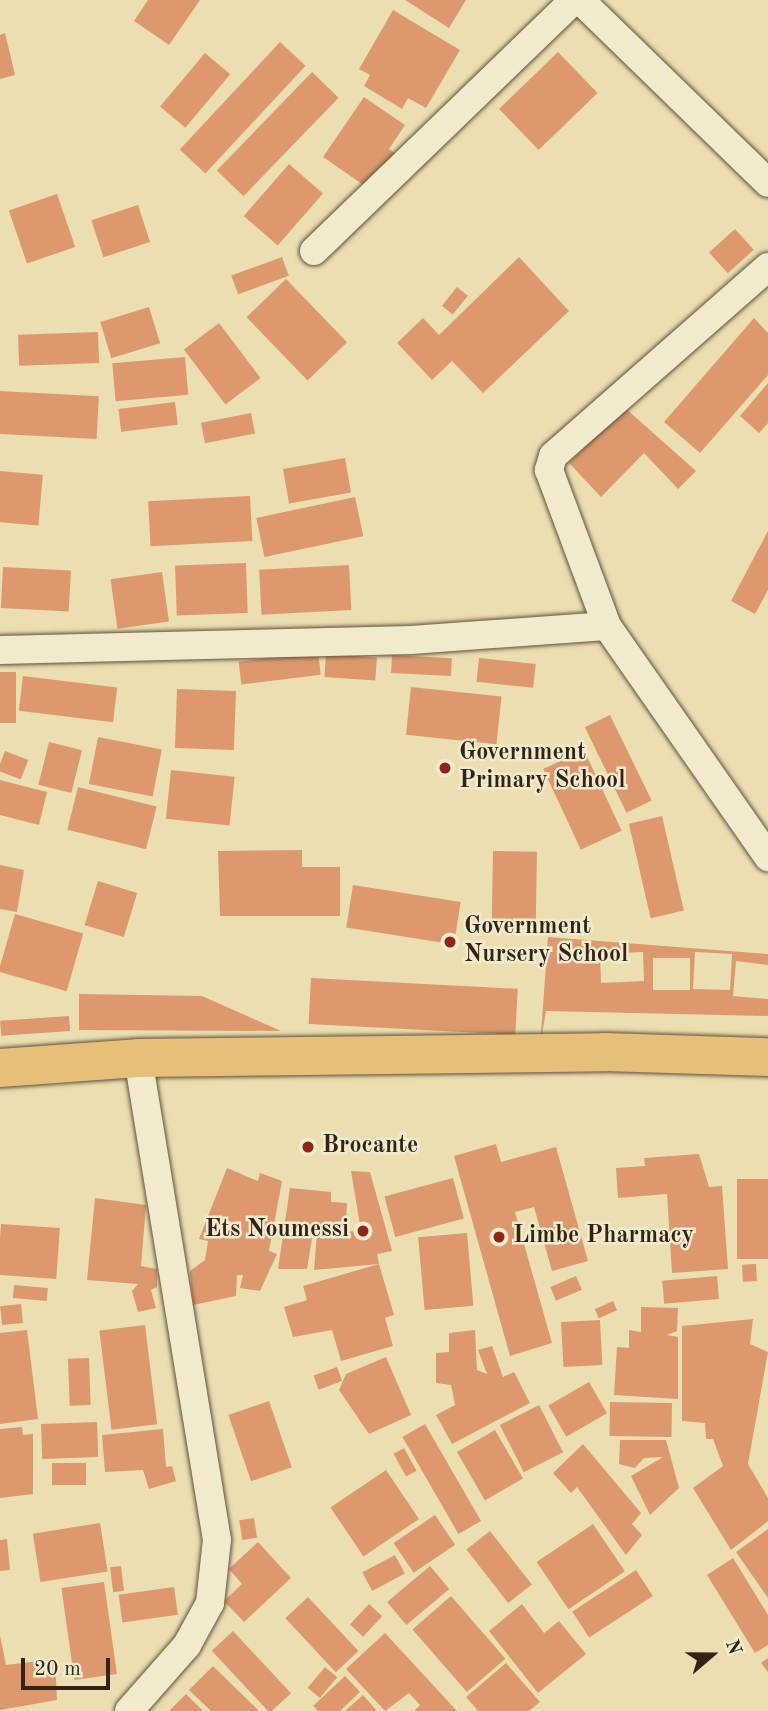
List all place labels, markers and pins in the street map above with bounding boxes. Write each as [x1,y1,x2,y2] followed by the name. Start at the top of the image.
[459,740,626,796] place label: Government Primary School
[437,760,453,776] marker: Government Primary School
[464,914,628,970] place label: Government Nursery School
[442,934,458,950] marker: Government Nursery School
[322,1133,418,1161] place label: Brocante
[300,1139,316,1155] marker: Brocante
[205,1217,349,1245] place label: Ets Noumessi
[355,1223,371,1239] marker: Ets Noumessi
[513,1223,694,1251] place label: Limbe Pharmacy
[491,1229,507,1245] marker: Limbe Pharmacy

